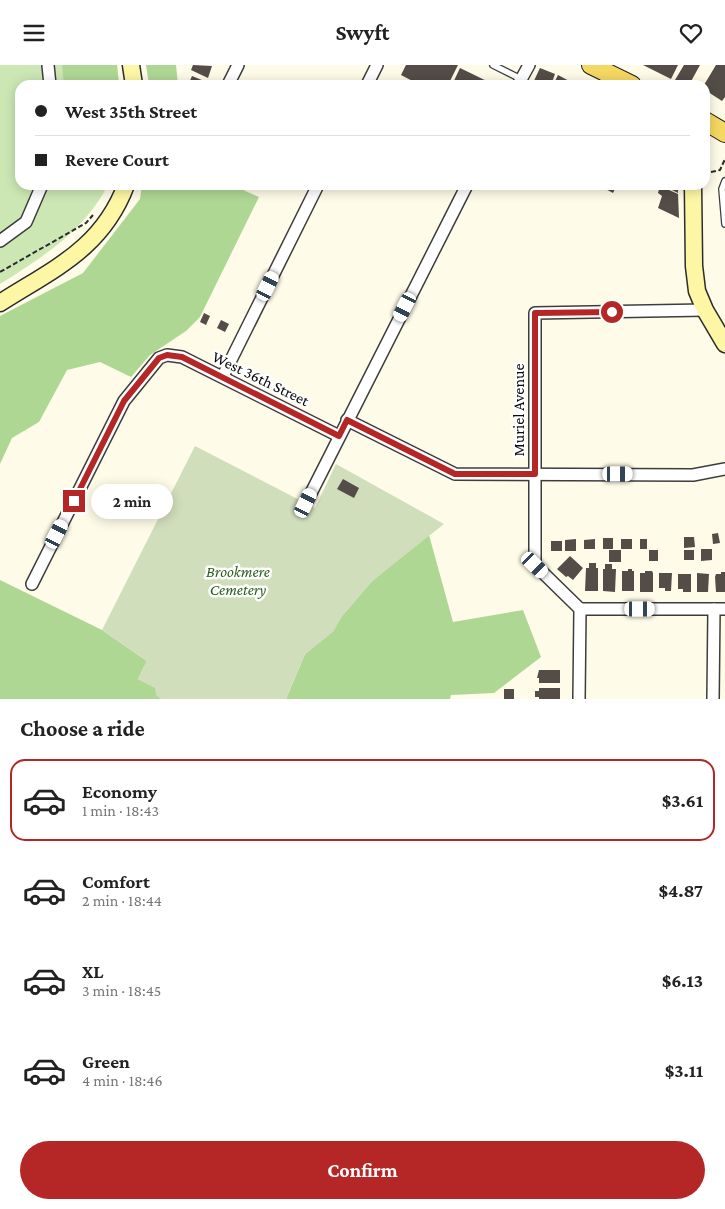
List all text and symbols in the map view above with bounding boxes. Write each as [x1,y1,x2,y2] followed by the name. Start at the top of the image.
[20,19,48,47] icon: menu
[677,19,705,47] icon: heart
[335,20,390,45] text: Swyft
[65,101,197,122] text: West 35th Street
[65,149,169,170] text: Revere Court
[254,269,281,303] car
[391,290,418,324] car
[601,301,623,323] route start
[210,348,313,410] street label: West 36th Street
[510,364,527,457] street label: Muriel Avenue
[603,467,633,482] car
[92,483,174,519] callout: 2 min
[292,486,319,520] car
[63,490,85,512] route end
[113,493,151,510] text: 2 min
[43,517,70,551] car
[518,549,551,581] car
[206,563,270,599] park label: Brookmere Cemetery
[625,602,655,617] car
[20,716,145,741] text: Choose a ride
[22,778,67,823] icon: car
[82,781,157,802] text: Economy
[662,790,703,811] text: $3.61
[82,802,159,819] text: 1 min · 18:43
[22,868,67,913] icon: car
[82,871,150,892] text: Comfort
[658,880,703,901] text: $4.87
[82,892,162,909] text: 2 min · 18:44
[22,958,67,1003] icon: car
[82,961,104,982] text: XL
[662,970,703,991] text: $6.13
[82,982,161,999] text: 3 min · 18:45
[22,1048,67,1093] icon: car
[82,1051,130,1072] text: Green
[665,1060,703,1081] text: $3.11
[82,1072,163,1089] text: 4 min · 18:46
[20,1141,705,1199] button: Confirm

